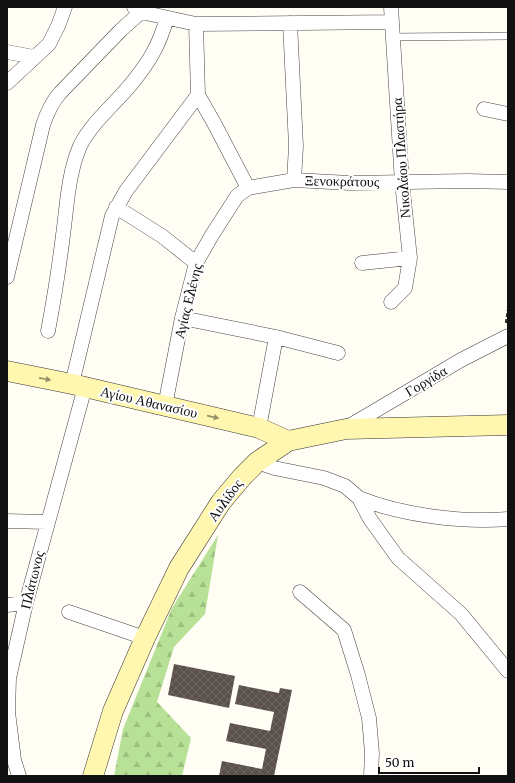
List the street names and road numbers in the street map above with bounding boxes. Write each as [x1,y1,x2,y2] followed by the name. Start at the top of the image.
[388,96,414,219] street label: Νικολάου Πλαστήρα
[304,171,380,191] street label: Ξενοκράτους
[170,261,206,341] street label: Αγίας Ελένης
[402,361,451,401] street label: Γοργίδα
[99,382,200,422] street label: Αγίου Αθανασίου
[204,475,247,525] street label: Αυλίδος
[16,549,48,611] street label: Πλάτωνος

